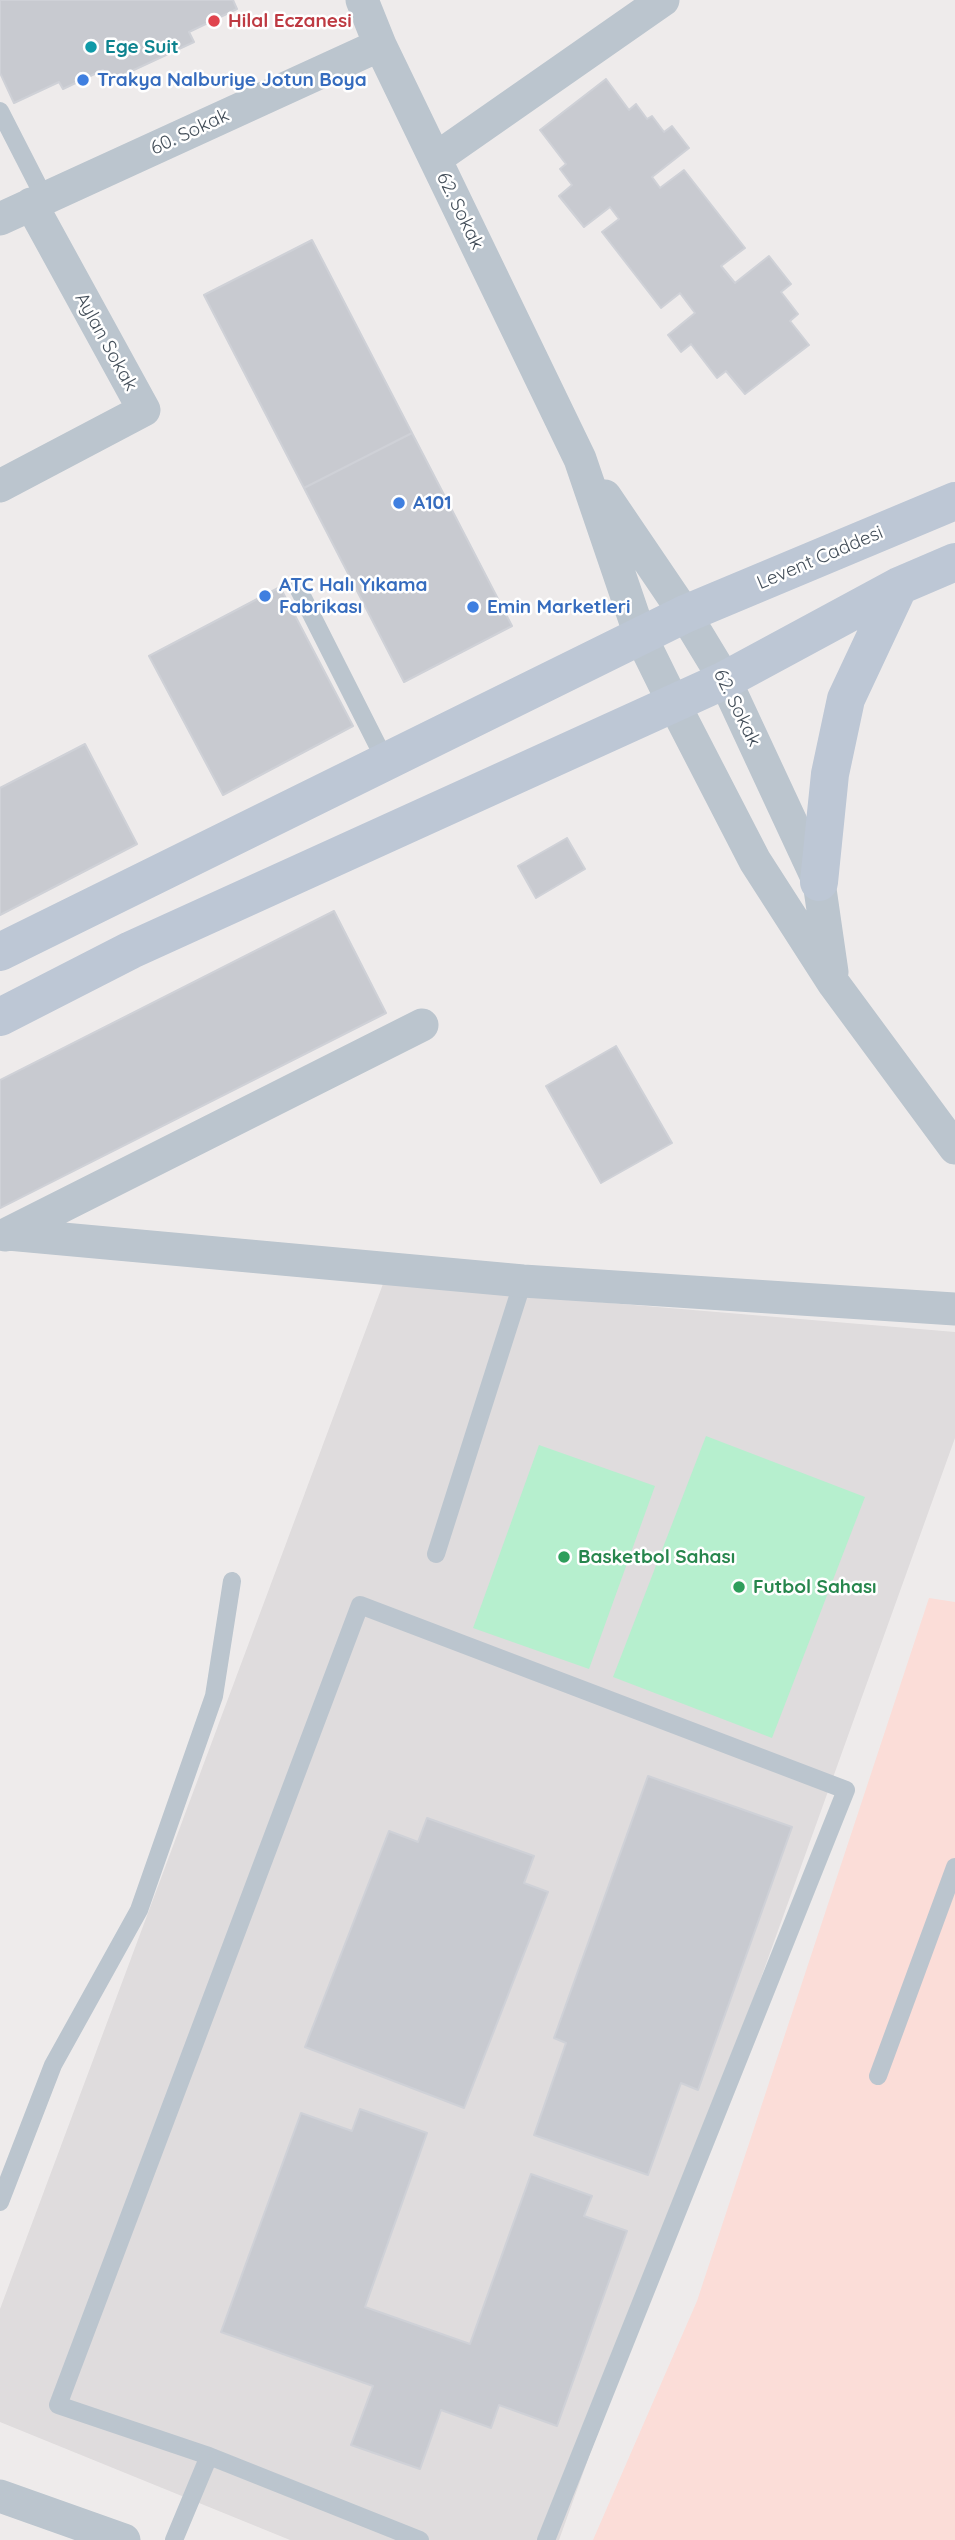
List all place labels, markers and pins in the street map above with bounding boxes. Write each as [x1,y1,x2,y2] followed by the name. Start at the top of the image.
[228,10,352,32] place label: Hilal Eczanesi
[206,13,222,29] marker: Hilal Eczanesi
[105,36,179,58] place label: Ege Suit
[83,39,99,55] marker: Ege Suit
[97,69,367,91] place label: Trakya Nalburiye Jotun Boya
[75,72,91,88] marker: Trakya Nalburiye Jotun Boya
[413,492,452,514] place label: A101
[391,495,407,511] marker: A101
[279,574,427,618] place label: ATC Halı Yıkama Fabrikası
[257,588,273,604] marker: ATC Halı Yıkama Fabrikası
[487,596,631,618] place label: Emin Marketleri
[465,599,481,615] marker: Emin Marketleri
[578,1546,735,1568] place label: Basketbol Sahası
[556,1549,572,1565] marker: Basketbol Sahası
[753,1576,877,1598] place label: Futbol Sahası
[731,1579,747,1595] marker: Futbol Sahası

